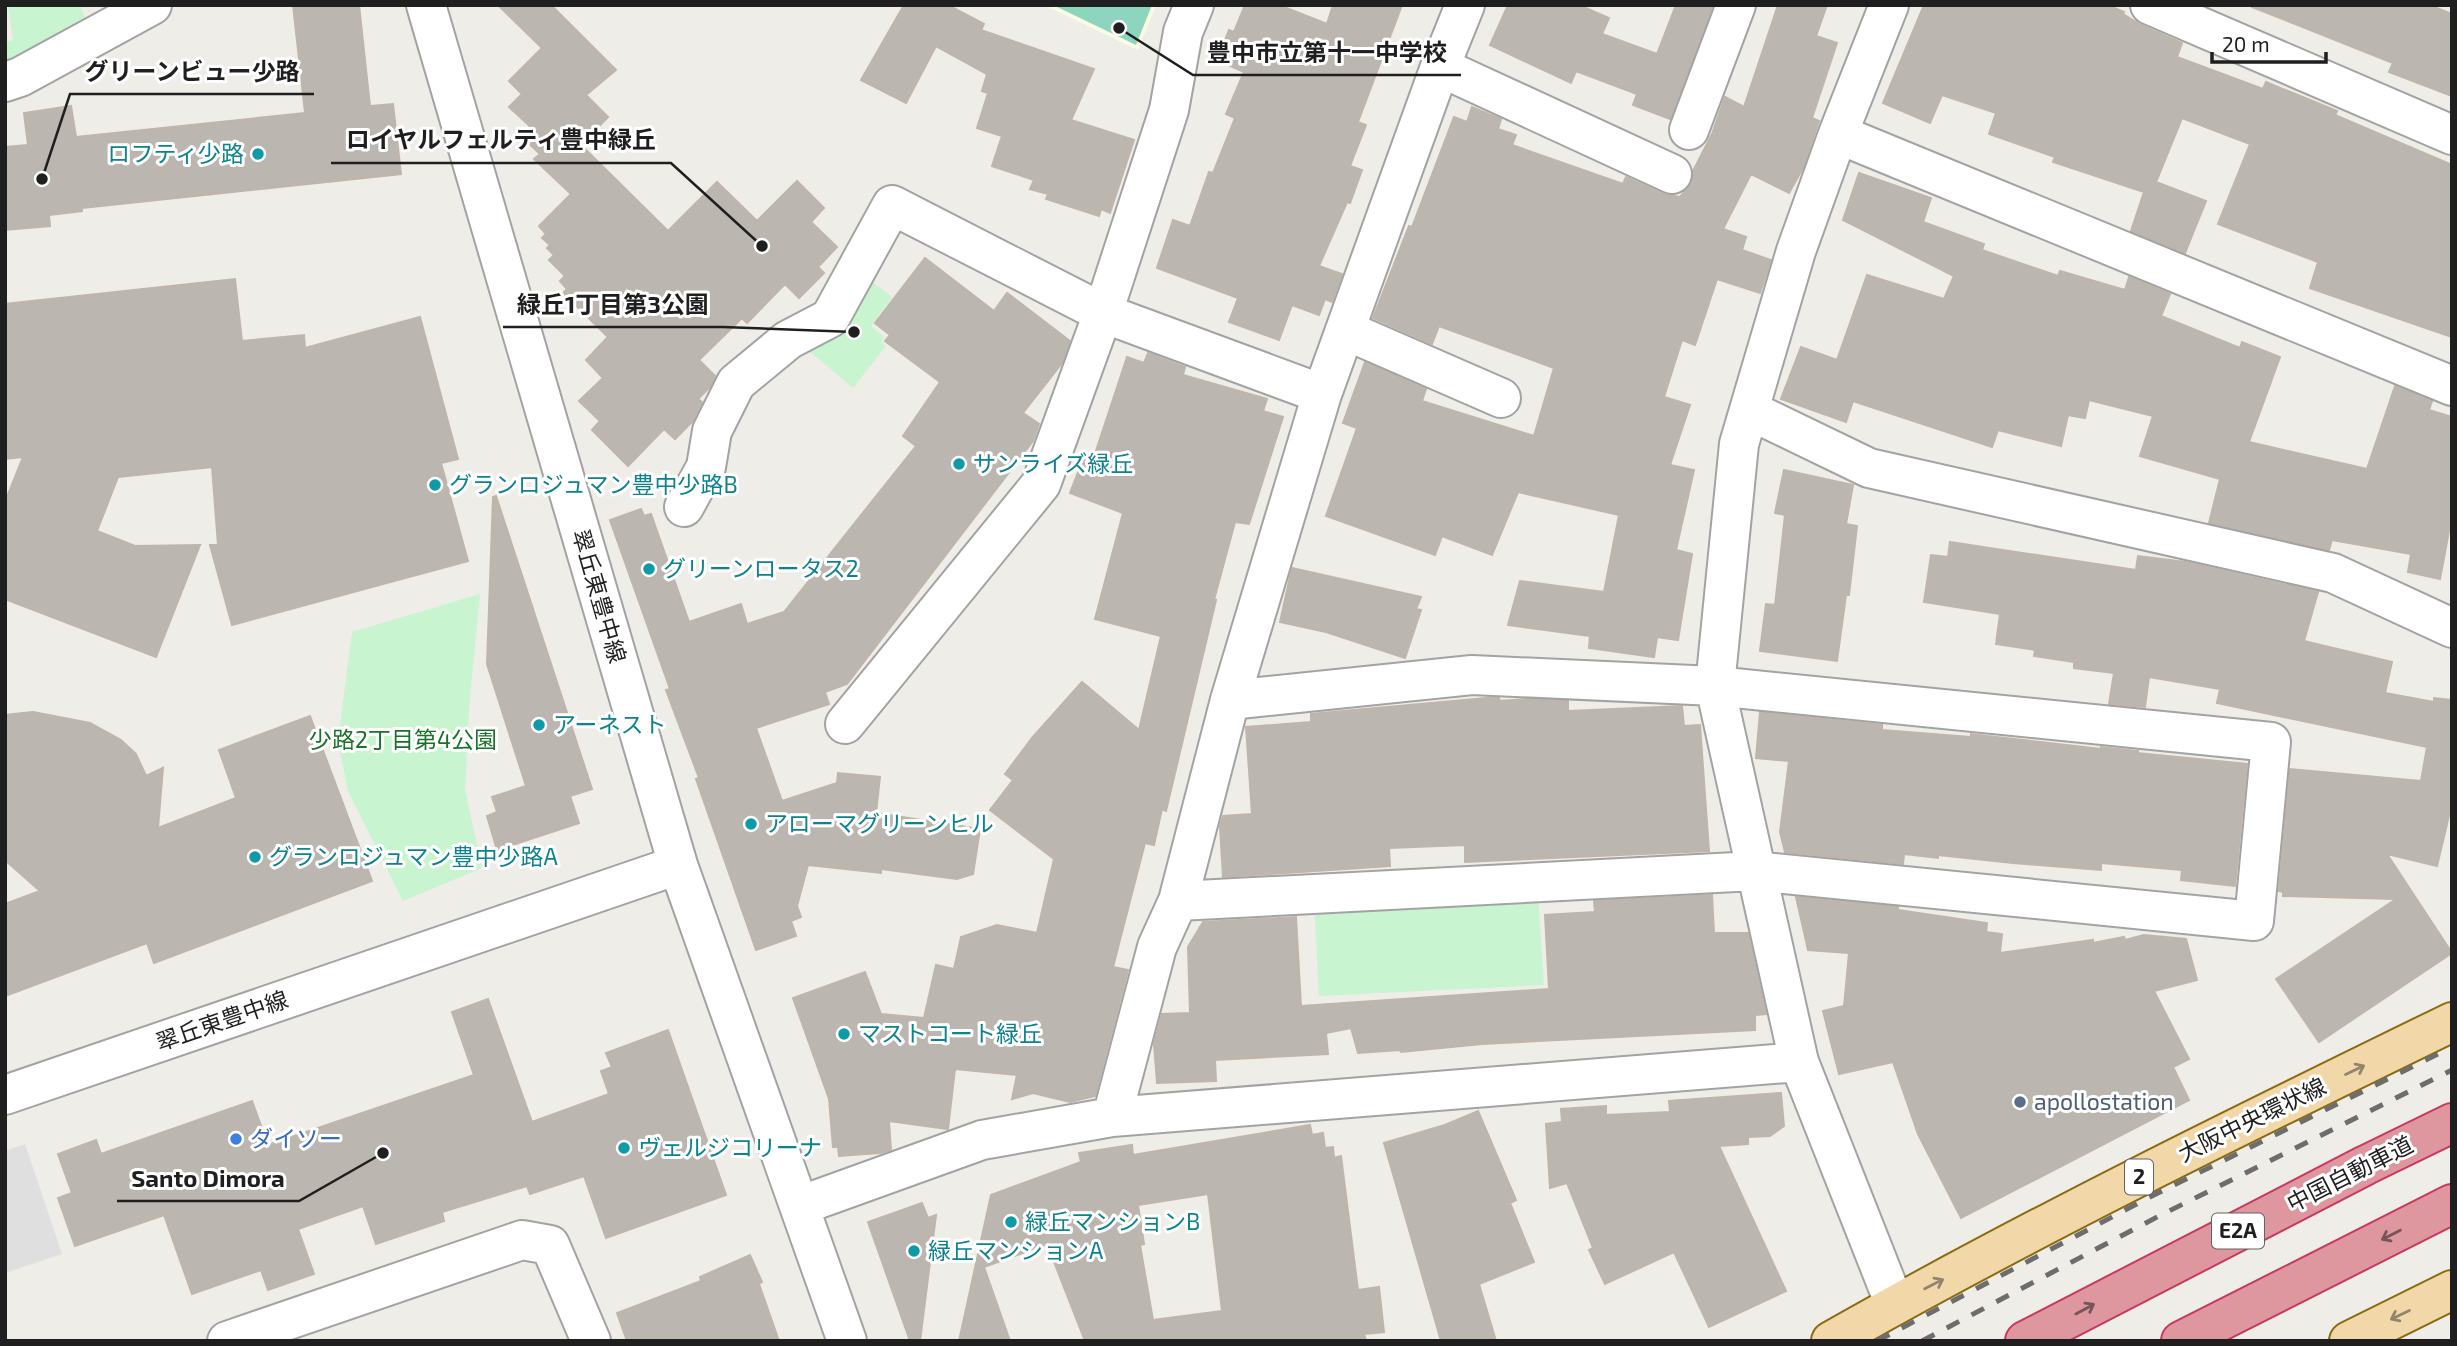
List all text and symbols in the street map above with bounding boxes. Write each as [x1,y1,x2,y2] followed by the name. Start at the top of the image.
[2212,21,2326,65] scale bar
[1193,30,1461,75] callout: 豊中市立第十一中学校
[2222,31,2270,56] text: 20 m
[1207,37,1447,66] text: 豊中市立第十一中学校
[70,49,314,94] callout: グリーンビュー少路
[85,56,299,85] text: グリーンビュー少路
[331,118,671,163] callout: ロイヤルフェルティ豊中緑丘
[346,124,656,153] text: ロイヤルフェルティ豊中緑丘
[107,139,244,167] place label: ロフティ少路
[250,146,266,162] marker: ロフティ少路
[503,282,723,327] callout: 緑丘1丁目第3公園
[517,289,709,318] text: 緑丘1丁目第3公園
[973,449,1133,477] place label: サンライズ緑丘
[951,456,967,472] marker: サンライズ緑丘
[449,470,738,498] place label: グランロジュマン豊中少路B
[427,477,443,493] marker: グランロジュマン豊中少路B
[567,526,632,666] street label: 翠丘東豊中線
[663,554,859,582] place label: グリーンロータス2
[641,561,657,577] marker: グリーンロータス2
[553,710,667,738] place label: アーネスト
[531,717,547,733] marker: アーネスト
[309,725,497,753] park label: 少路2丁目第4公園
[765,809,994,837] place label: アローマグリーンヒル
[743,816,759,832] marker: アローマグリーンヒル
[269,842,558,870] place label: グランロジュマン豊中少路A
[247,849,263,865] marker: グランロジュマン豊中少路A
[152,984,291,1056] street label: 翠丘東豊中線
[858,1019,1042,1047] place label: マストコート緑丘
[836,1026,852,1042] marker: マストコート緑丘
[2344,1062,2365,1076] one-way arrow
[2173,1071,2330,1167] street label: 大阪中央環状線
[2034,1087,2174,1115] place label: apollostation
[2012,1094,2028,1110] marker: apollostation
[250,1124,342,1152] place label: ダイソー
[2282,1129,2417,1217] street label: 中国自動車道
[228,1131,244,1147] marker: ダイソー
[638,1133,822,1161] place label: ヴェルジコリーナ
[616,1140,632,1156] marker: ヴェルジコリーナ
[117,1156,299,1201] callout: Santo Dimora
[2125,1160,2153,1194] road number: 2
[131,1163,285,1192] text: Santo Dimora
[1025,1207,1200,1235] place label: 緑丘マンションB
[1003,1214,1019,1230] marker: 緑丘マンションB
[2212,1214,2264,1248] road number: E2A
[2381,1228,2402,1242] one-way arrow
[928,1236,1104,1264] place label: 緑丘マンションA
[906,1243,922,1259] marker: 緑丘マンションA
[1923,1277,1944,1291] one-way arrow
[2075,1302,2095,1316] one-way arrow
[2390,1308,2411,1322] one-way arrow

